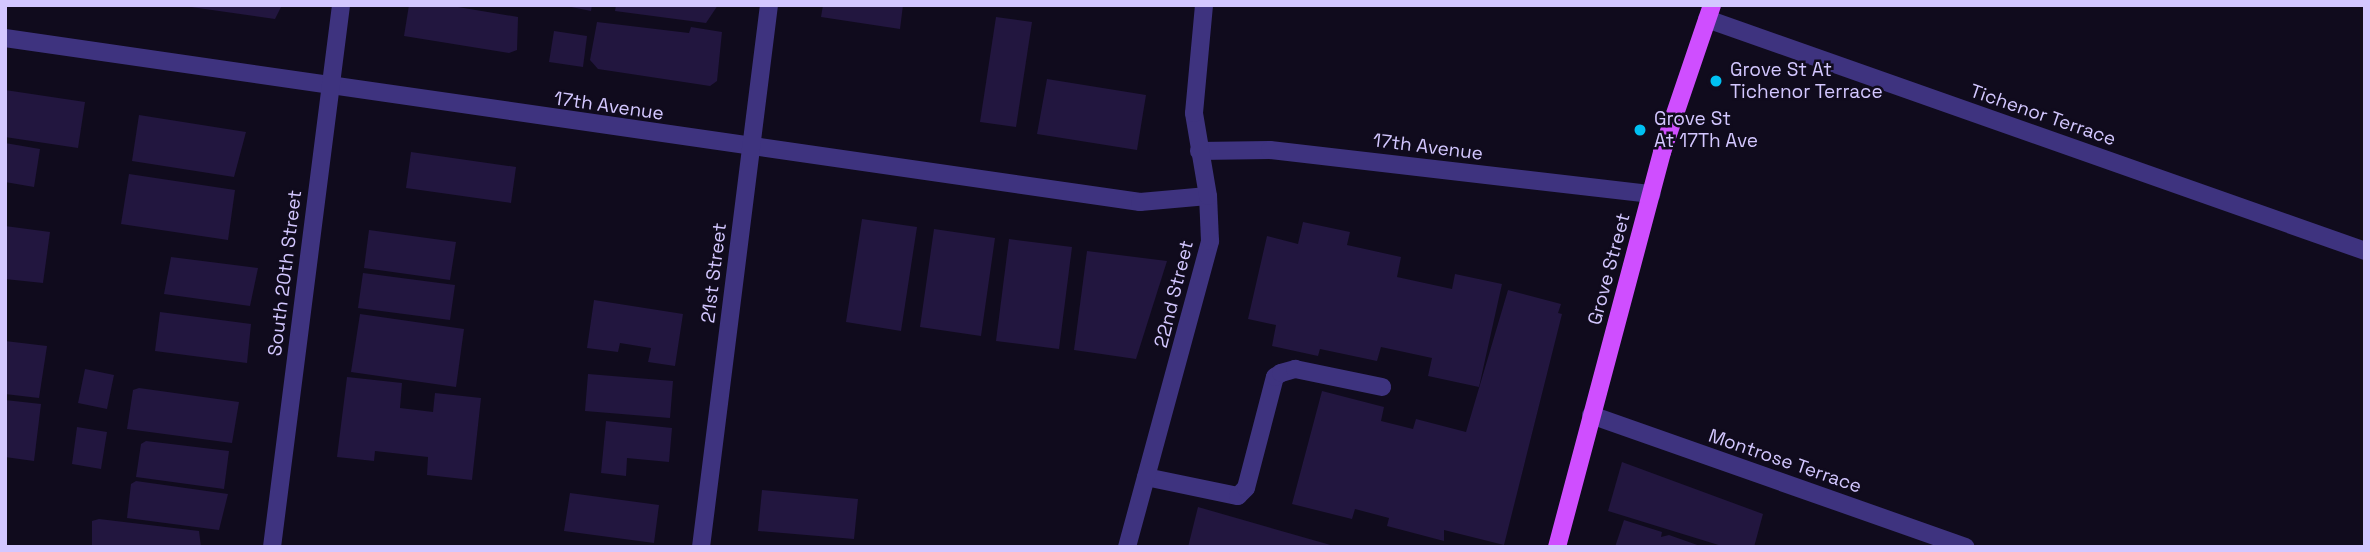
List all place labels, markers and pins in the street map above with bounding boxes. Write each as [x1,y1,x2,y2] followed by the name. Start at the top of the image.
[1730,59,1883,103] place label: Grove St At Tichenor Terrace
[1708,73,1724,89] marker: Grove St At Tichenor Terrace
[1654,108,1758,152] place label: Grove St At 17Th Ave
[1632,122,1648,138] marker: Grove St At 17Th Ave

